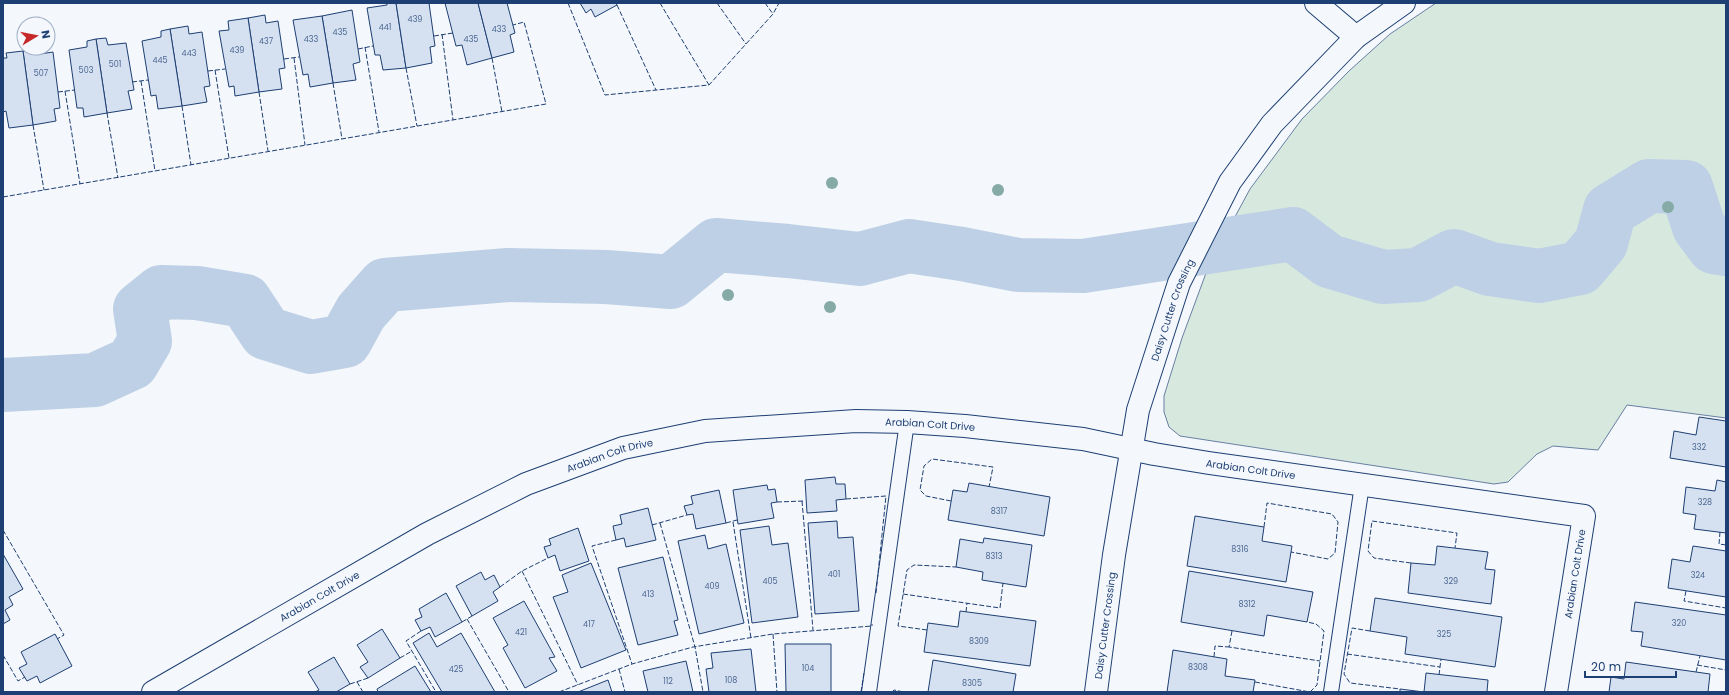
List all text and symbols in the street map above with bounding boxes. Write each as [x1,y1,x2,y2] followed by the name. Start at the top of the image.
[408,14,422,25] house number: 439
[16,16,56,56] north arrow
[379,22,391,33] house number: 441
[492,24,507,35] house number: 433
[333,27,347,38] house number: 435
[37,29,54,40] text: N
[304,34,319,45] house number: 433
[464,34,478,45] house number: 435
[259,36,274,47] house number: 437
[230,45,244,56] house number: 439
[182,48,197,59] house number: 443
[152,55,168,66] house number: 445
[109,59,121,70] house number: 501
[79,65,94,76] house number: 503
[34,68,49,79] house number: 507
[1147,256,1198,363] street label: Daisy Cutter Crossing
[885,414,976,435] street label: Arabian Colt Drive
[564,434,654,476] street label: Arabian Colt Drive
[1692,442,1706,453] house number: 332
[1205,455,1296,483] street label: Arabian Colt Drive
[1698,497,1712,508] house number: 328
[991,506,1008,517] house number: 8317
[1561,528,1589,620] street label: Arabian Colt Drive
[1231,544,1249,555] house number: 8316
[985,551,1003,562] house number: 8313
[276,567,362,625] street label: Arabian Colt Drive
[828,569,840,580] house number: 401
[1691,570,1705,581] house number: 324
[1090,571,1119,680] street label: Daisy Cutter Crossing
[762,576,778,587] house number: 405
[1444,576,1458,587] house number: 329
[704,581,720,592] house number: 409
[642,589,654,600] house number: 413
[1239,599,1256,610] house number: 8312
[1672,618,1686,629] house number: 320
[583,619,596,630] house number: 417
[515,627,527,638] house number: 421
[1437,629,1451,640] house number: 325
[969,636,989,647] house number: 8309
[1585,653,1676,679] scale bar
[1591,658,1621,675] text: 20 m
[1188,662,1208,673] house number: 8308
[802,663,814,674] house number: 104
[449,664,463,675] house number: 425
[725,675,737,686] house number: 108
[663,676,673,687] house number: 112
[962,678,982,689] house number: 8305

